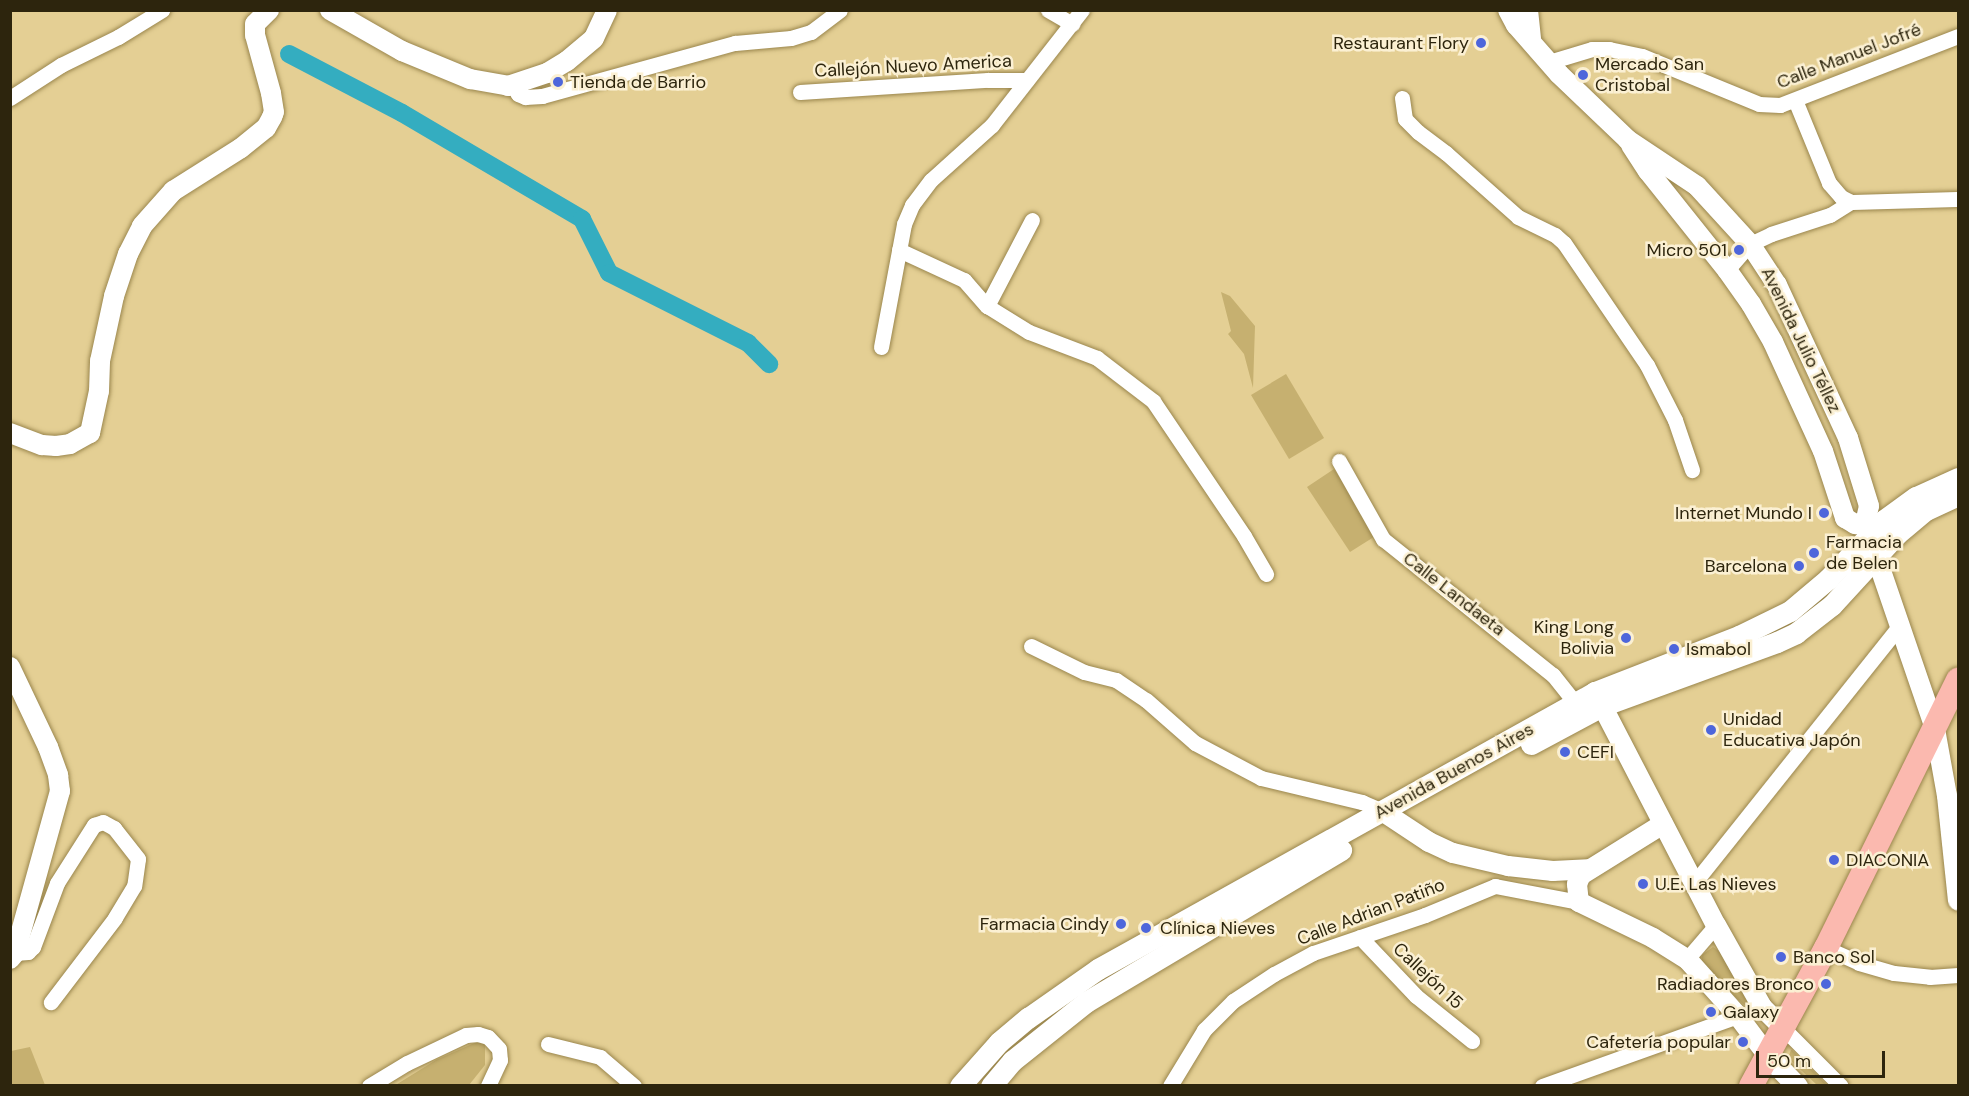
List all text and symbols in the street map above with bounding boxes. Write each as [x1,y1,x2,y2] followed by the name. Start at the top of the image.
[1774,19,1924,93] street label: Calle Manuel Jofré
[1333,32,1469,54] place label: Restaurant Flory
[1474,36,1488,50] marker: Restaurant Flory
[814,50,1012,82] street label: Callejón Nuevo America
[1595,54,1704,97] place label: Mercado San Cristobal
[1576,68,1590,82] marker: Mercado San Cristobal
[570,71,706,93] place label: Tienda de Barrio
[551,75,565,89] marker: Tienda de Barrio
[1647,239,1727,261] place label: Micro 501
[1732,243,1746,257] marker: Micro 501
[1756,264,1846,416] street label: Avenida Julio Téllez
[1675,502,1812,524] place label: Internet Mundo I
[1817,506,1831,520] marker: Internet Mundo I
[1826,532,1902,574] place label: Farmacia de Belen
[1807,546,1821,560] marker: Farmacia de Belen
[1399,548,1509,640] street label: Calle Landaeta
[1705,555,1787,577] place label: Barcelona
[1792,559,1806,573] marker: Barcelona
[1534,617,1614,660] place label: King Long Bolivia
[1619,631,1633,645] marker: King Long Bolivia
[1686,638,1751,660] place label: Ismabol
[1667,642,1681,656] marker: Ismabol
[1723,709,1861,752] place label: Unidad Educativa Japón
[1371,718,1537,824] street label: Avenida Buenos Aires
[1704,723,1718,737] marker: Unidad Educativa Japón
[1577,741,1614,763] place label: CEFI
[1558,745,1572,759] marker: CEFI
[1846,849,1929,871] place label: DIACONIA
[1827,853,1841,867] marker: DIACONIA
[1655,873,1777,895] place label: U.E. Las Nieves
[1294,874,1448,950] street label: Calle Adrian Patiño
[1636,877,1650,891] marker: U.E. Las Nieves
[980,913,1109,935] place label: Farmacia Cindy
[1114,917,1128,931] marker: Farmacia Cindy
[1160,917,1275,939] place label: Clínica Nieves
[1137,919,1155,937] marker: Clínica Nieves
[1389,938,1467,1014] street label: Callejón 15
[1793,946,1875,968] place label: Banco Sol
[1774,950,1788,964] marker: Banco Sol
[1657,973,1814,995] place label: Radiadores Bronco
[1819,977,1833,991] marker: Radiadores Bronco
[1723,1001,1779,1023] place label: Galaxy
[1704,1005,1718,1019] marker: Galaxy
[1586,1031,1731,1053] place label: Cafetería popular
[1736,1035,1750,1049] marker: Cafetería popular
[1759,1039,1888,1077] scale bar
[1767,1049,1811,1073] text: 50 m

